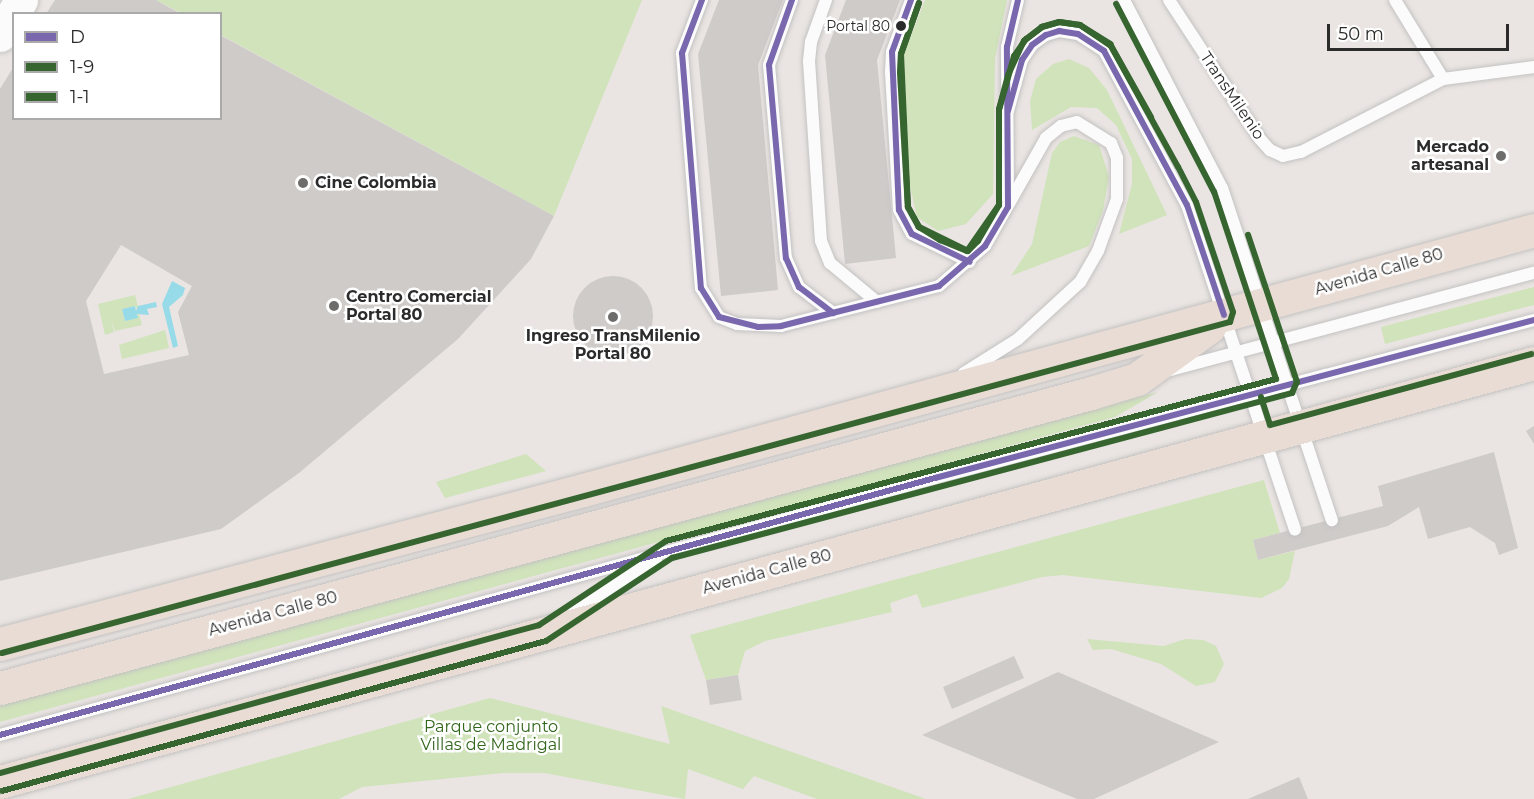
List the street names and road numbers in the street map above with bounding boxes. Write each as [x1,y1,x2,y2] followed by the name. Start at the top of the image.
[1196,49,1268,143] street label: TransMilenio
[1313,244,1445,300] street label: Avenida Calle 80
[700,546,834,598] street label: Avenida Calle 80
[206,588,340,640] street label: Avenida Calle 80

